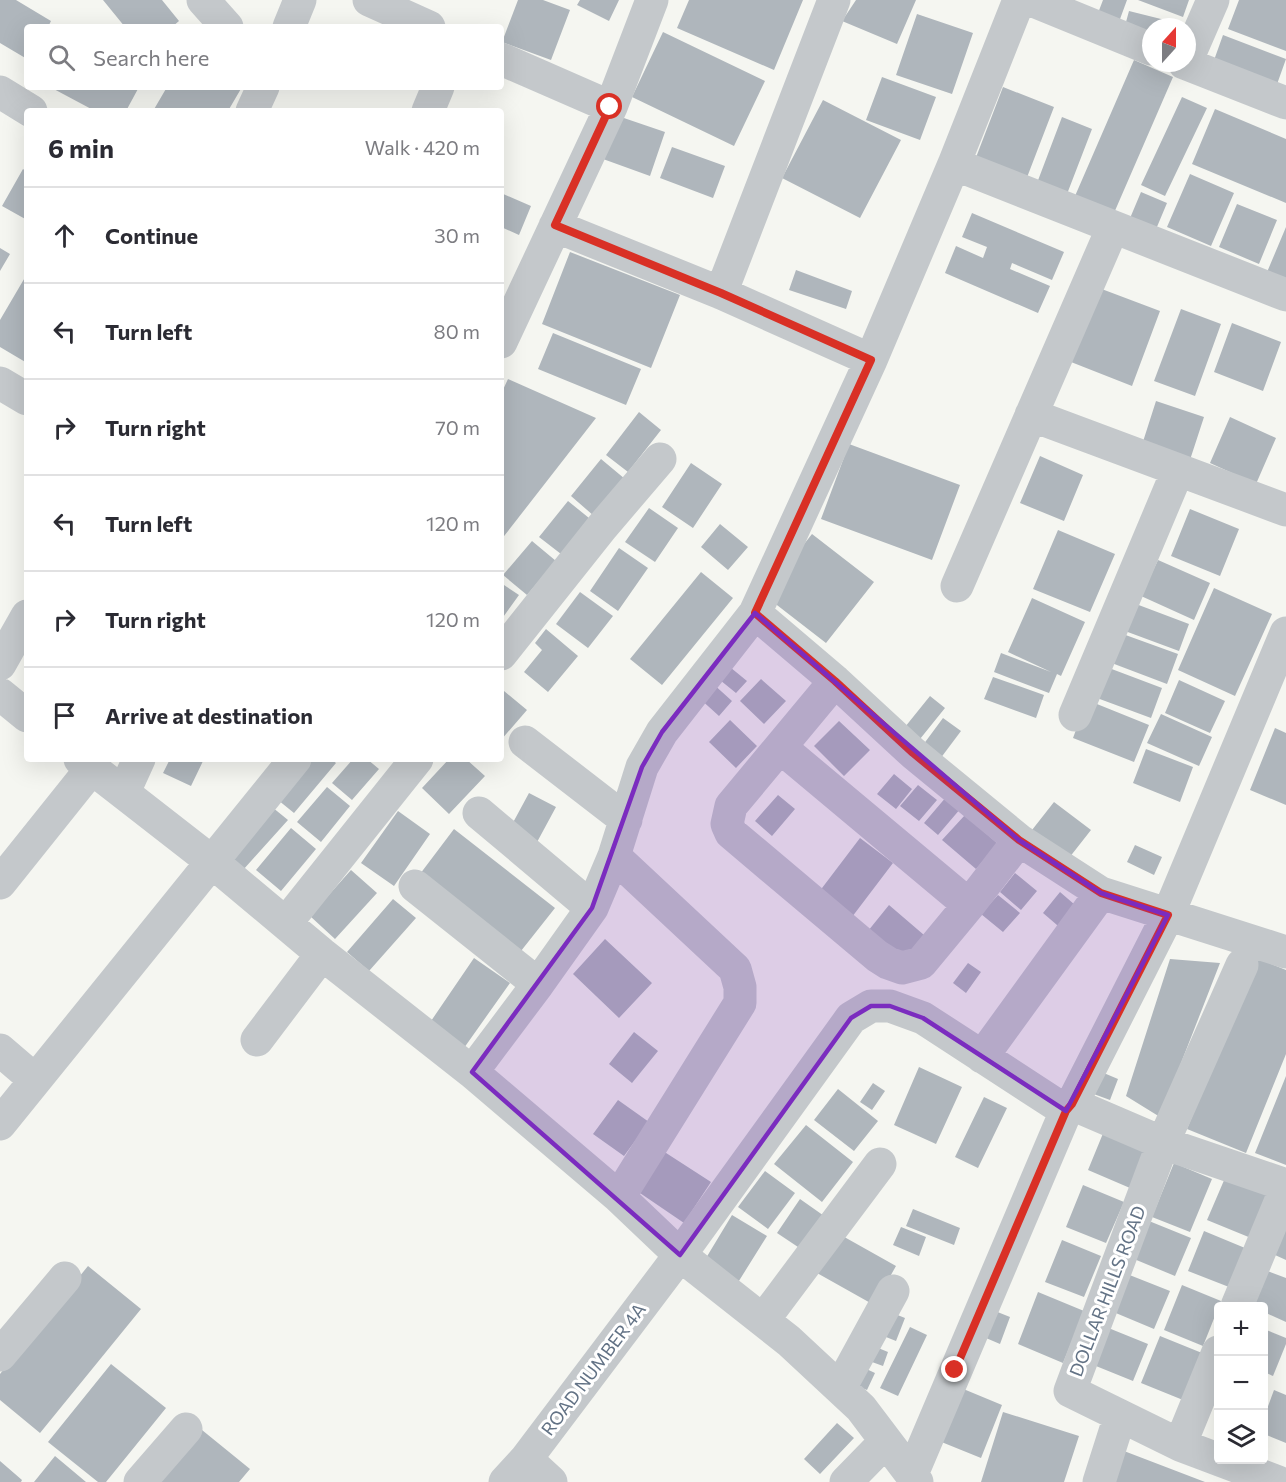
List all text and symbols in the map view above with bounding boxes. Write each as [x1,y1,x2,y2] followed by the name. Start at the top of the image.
[1142,18,1196,72] north arrow
[24,24,504,90] search box
[45,41,78,74] icon: search
[93,44,209,71] text: Search here
[596,93,622,119] route start
[48,132,114,163] text: 6 min
[365,135,480,159] text: Walk · 420 m
[48,219,81,252] icon: ahead
[105,222,198,249] text: Continue
[434,223,480,247] text: 30 m
[48,315,81,348] icon: left
[105,318,192,345] text: Turn left
[434,319,480,343] text: 80 m
[48,411,81,444] icon: right
[105,414,206,441] text: Turn right
[435,415,480,439] text: 70 m
[48,507,81,540] icon: left
[105,510,192,537] text: Turn left
[426,511,480,535] text: 120 m
[48,603,81,636] icon: right
[105,606,206,633] text: Turn right
[426,607,480,631] text: 120 m
[48,699,81,732] icon: arrive
[105,702,313,729] text: Arrive at destination
[1064,1202,1150,1380] street label: DOLLAR HILLS ROAD
[536,1299,650,1439] street label: ROAD NUMBER 4A
[1214,1302,1268,1464] map controls
[1214,1302,1268,1356] button: +
[941,1356,967,1382] route end
[1214,1356,1268,1410] button: −
[1214,1410,1268,1464] button: layers

